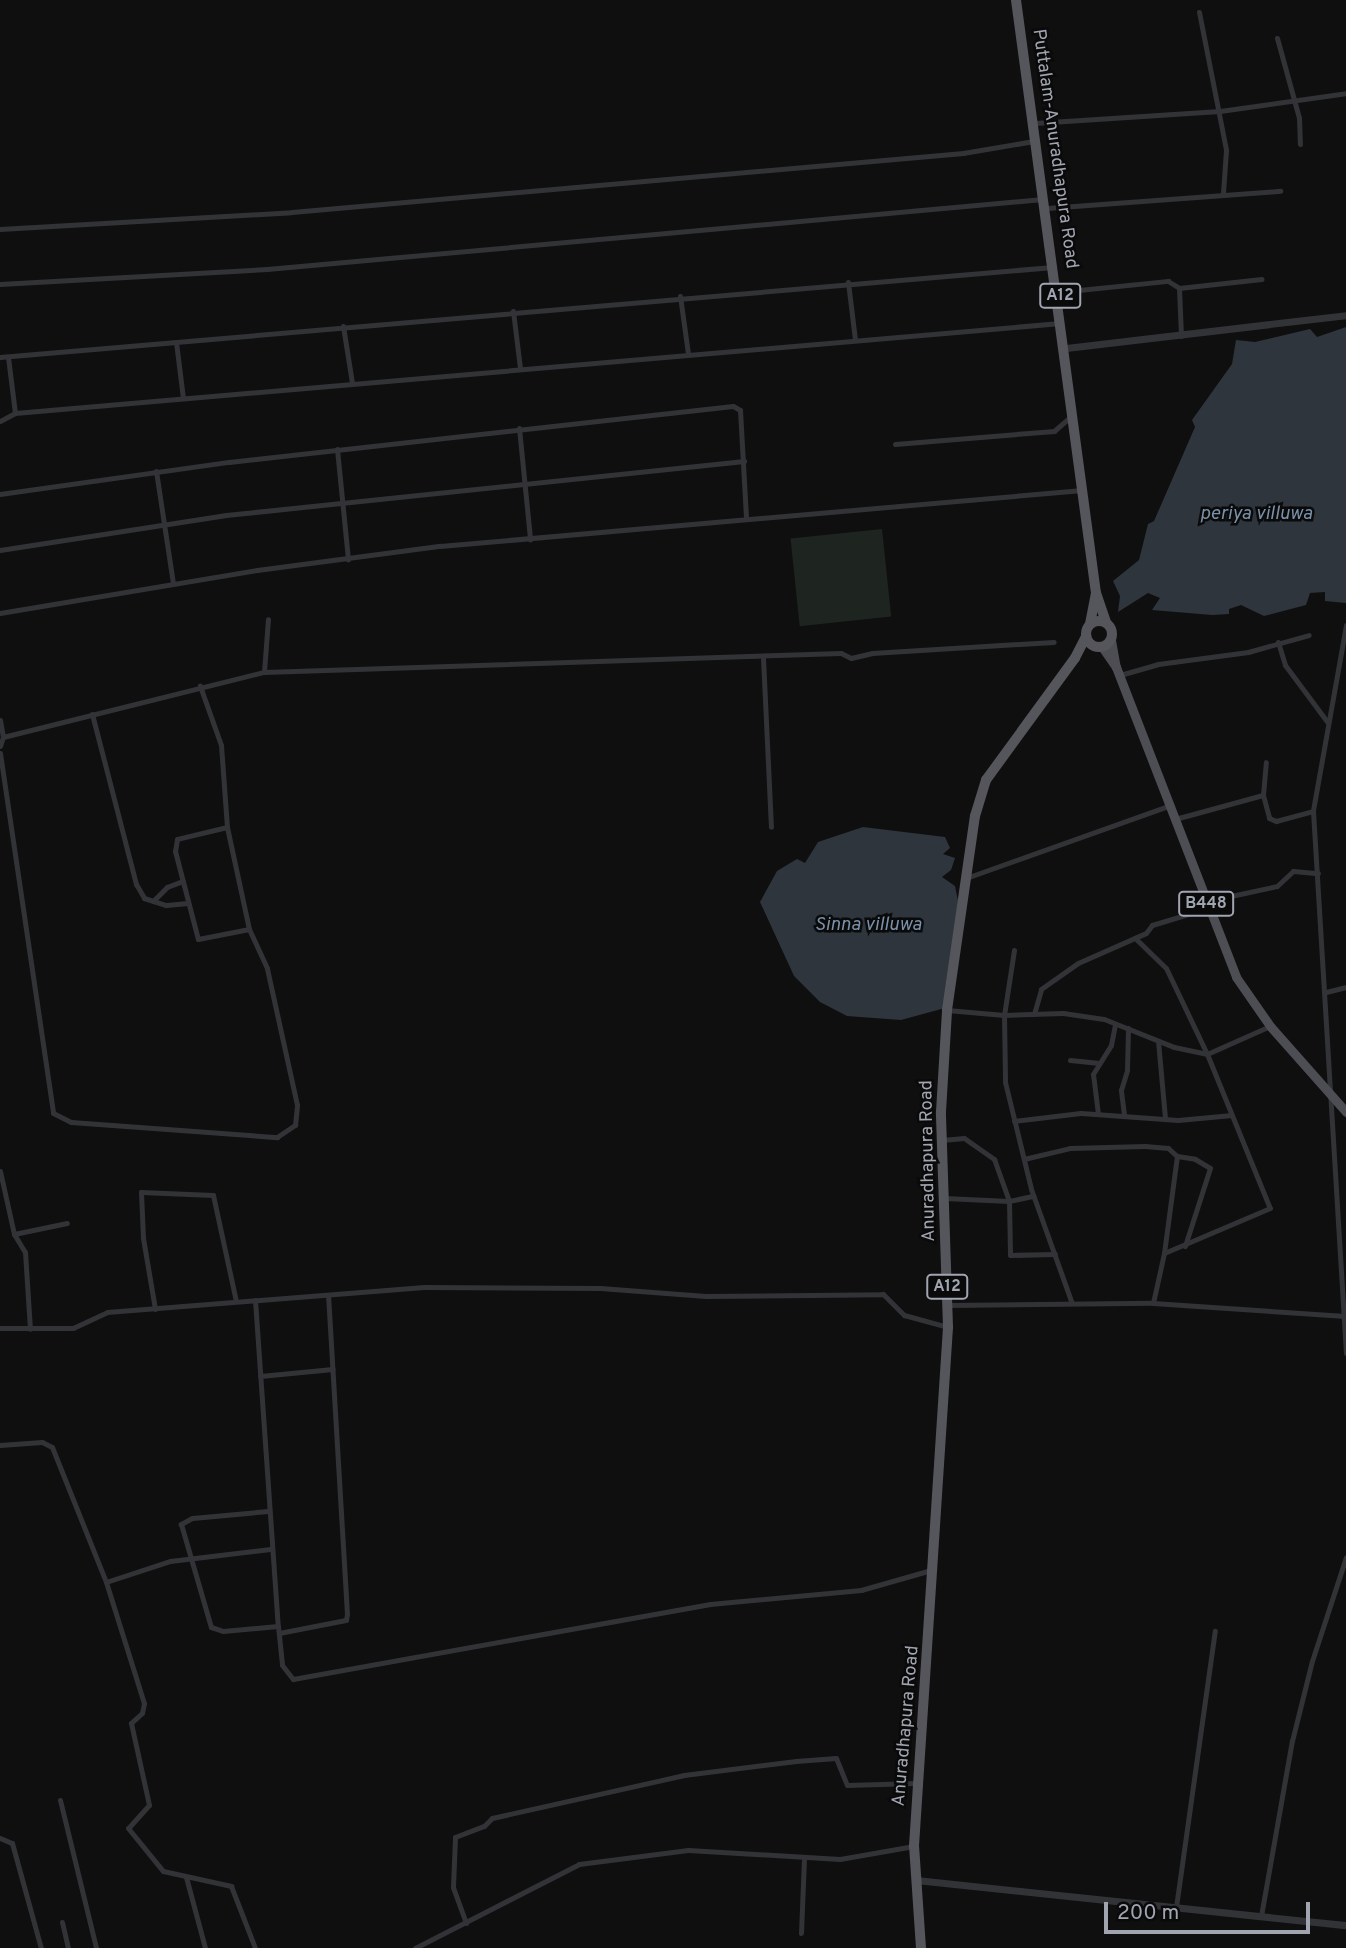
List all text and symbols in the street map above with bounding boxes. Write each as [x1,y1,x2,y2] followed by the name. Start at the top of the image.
[1026,28,1082,270] street label: Puttalam-Anuradhapura Road
[1039,284,1081,308] road number: A12
[1200,504,1312,526] water label: periya villuwa
[1178,891,1234,916] road number: B448
[814,915,922,937] water label: Sinna villuwa
[917,1080,941,1242] street label: Anuradhapura Road
[926,1274,968,1300] road number: A12
[889,1645,925,1807] street label: Anuradhapura Road
[1108,1888,1314,1932] scale bar
[1117,1900,1179,1927] text: 200 m

